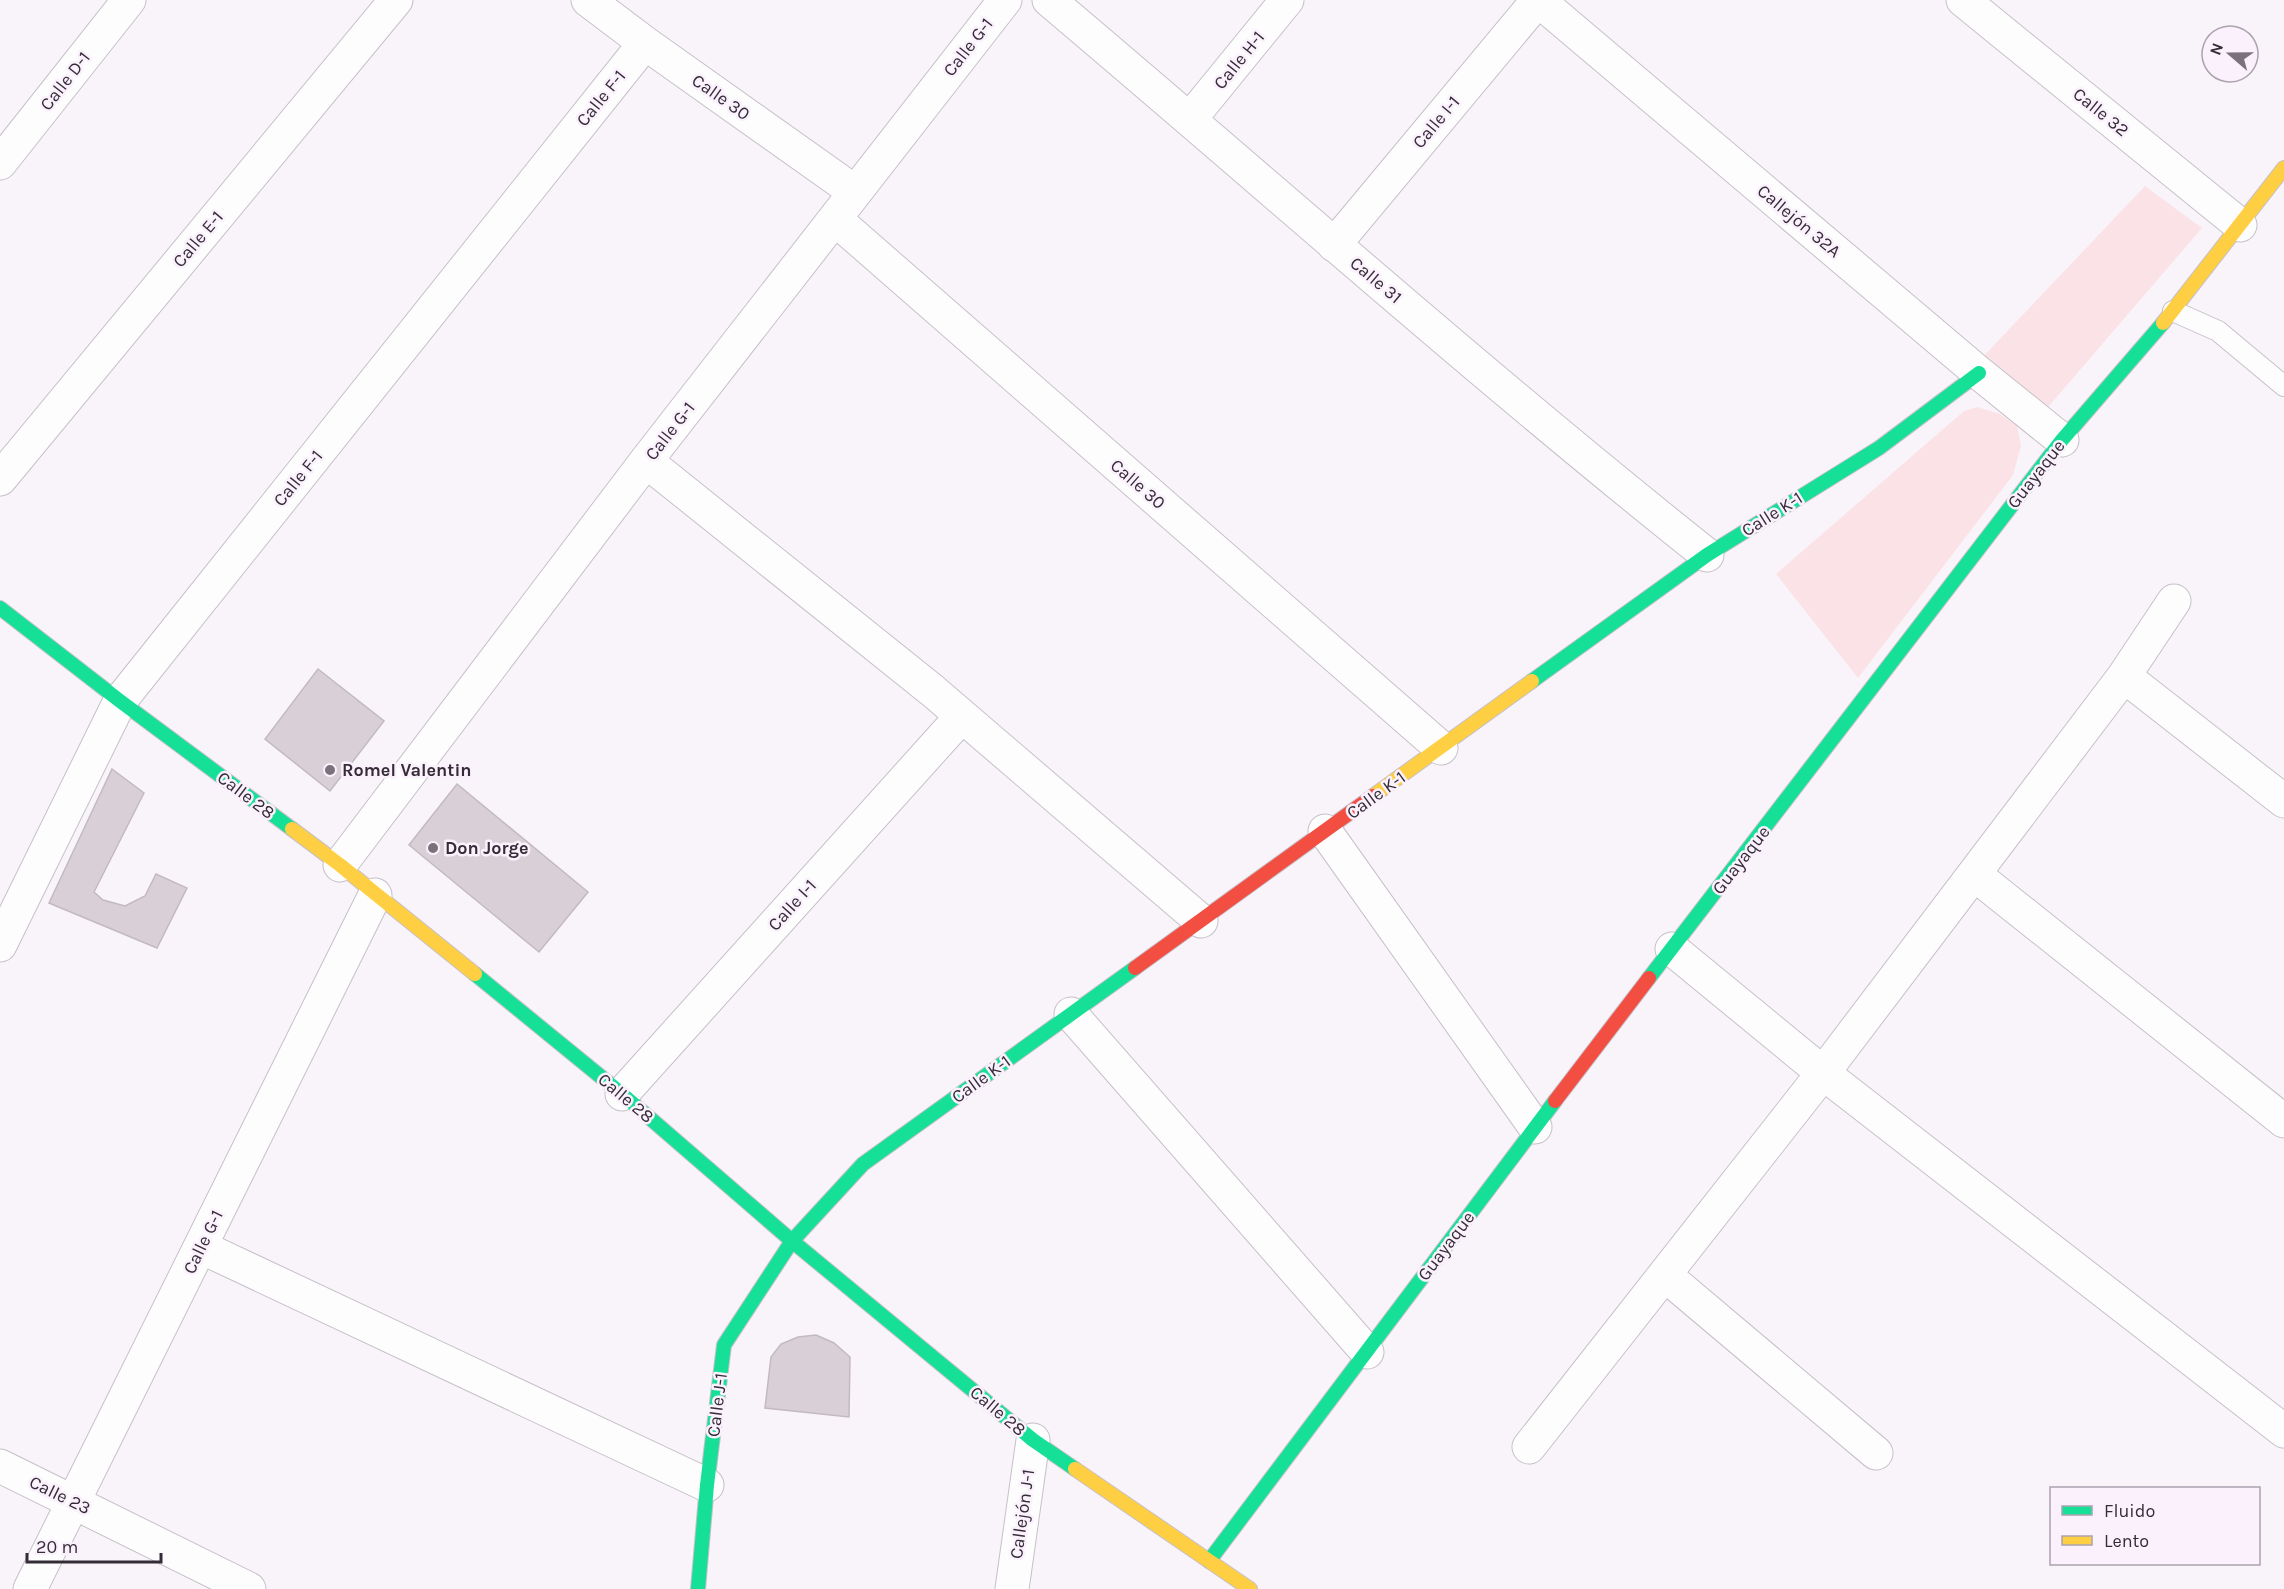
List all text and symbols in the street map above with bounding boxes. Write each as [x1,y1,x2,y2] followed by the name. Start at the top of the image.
[938,13,998,81] street label: Calle G-1
[2200,24,2260,84] north arrow
[1209,26,1269,94] street label: Calle H-1
[2205,40,2227,58] text: N
[35,47,95,115] street label: Calle D-1
[572,65,630,131] street label: Calle F-1
[688,69,754,125] street label: Calle 30
[2069,83,2133,141] street label: Calle 32
[1408,91,1464,153] street label: Calle I-1
[1753,180,1845,262] street label: Callejón 32A
[168,206,228,272] street label: Calle E-1
[1346,252,1406,308] street label: Calle 31
[640,397,700,465] street label: Calle G-1
[2002,435,2070,513] street label: Guayaque
[269,445,327,511] street label: Calle F-1
[1106,454,1170,514] street label: Calle 30
[1737,487,1807,541] street label: Calle K-1
[342,759,472,781] place label: Romel Valentin
[323,763,337,777] marker: Romel Valentin
[213,766,279,824] street label: Calle 28
[1342,766,1410,824] street label: Calle K-1
[1707,821,1775,899] street label: Guayaque
[445,837,528,859] place label: Don Jorge
[426,841,440,855] marker: Don Jorge
[763,875,821,935] street label: Calle I-1
[947,1050,1015,1108] street label: Calle K-1
[594,1068,658,1128] street label: Calle 28
[178,1206,228,1278] street label: Calle G-1
[1413,1207,1479,1285] street label: Guayaque
[702,1372,732,1438] street label: Calle J-1
[966,1381,1030,1441] street label: Calle 28
[1005,1468,1039,1560] street label: Callejón J-1
[26,1471,94,1519] street label: Calle 23
[2050,1487,2260,1565] legend
[2104,1500,2155,1522] text: Fluido
[27,1526,160,1564] scale bar
[2104,1530,2149,1552] text: Lento
[36,1536,78,1558] text: 20 m

